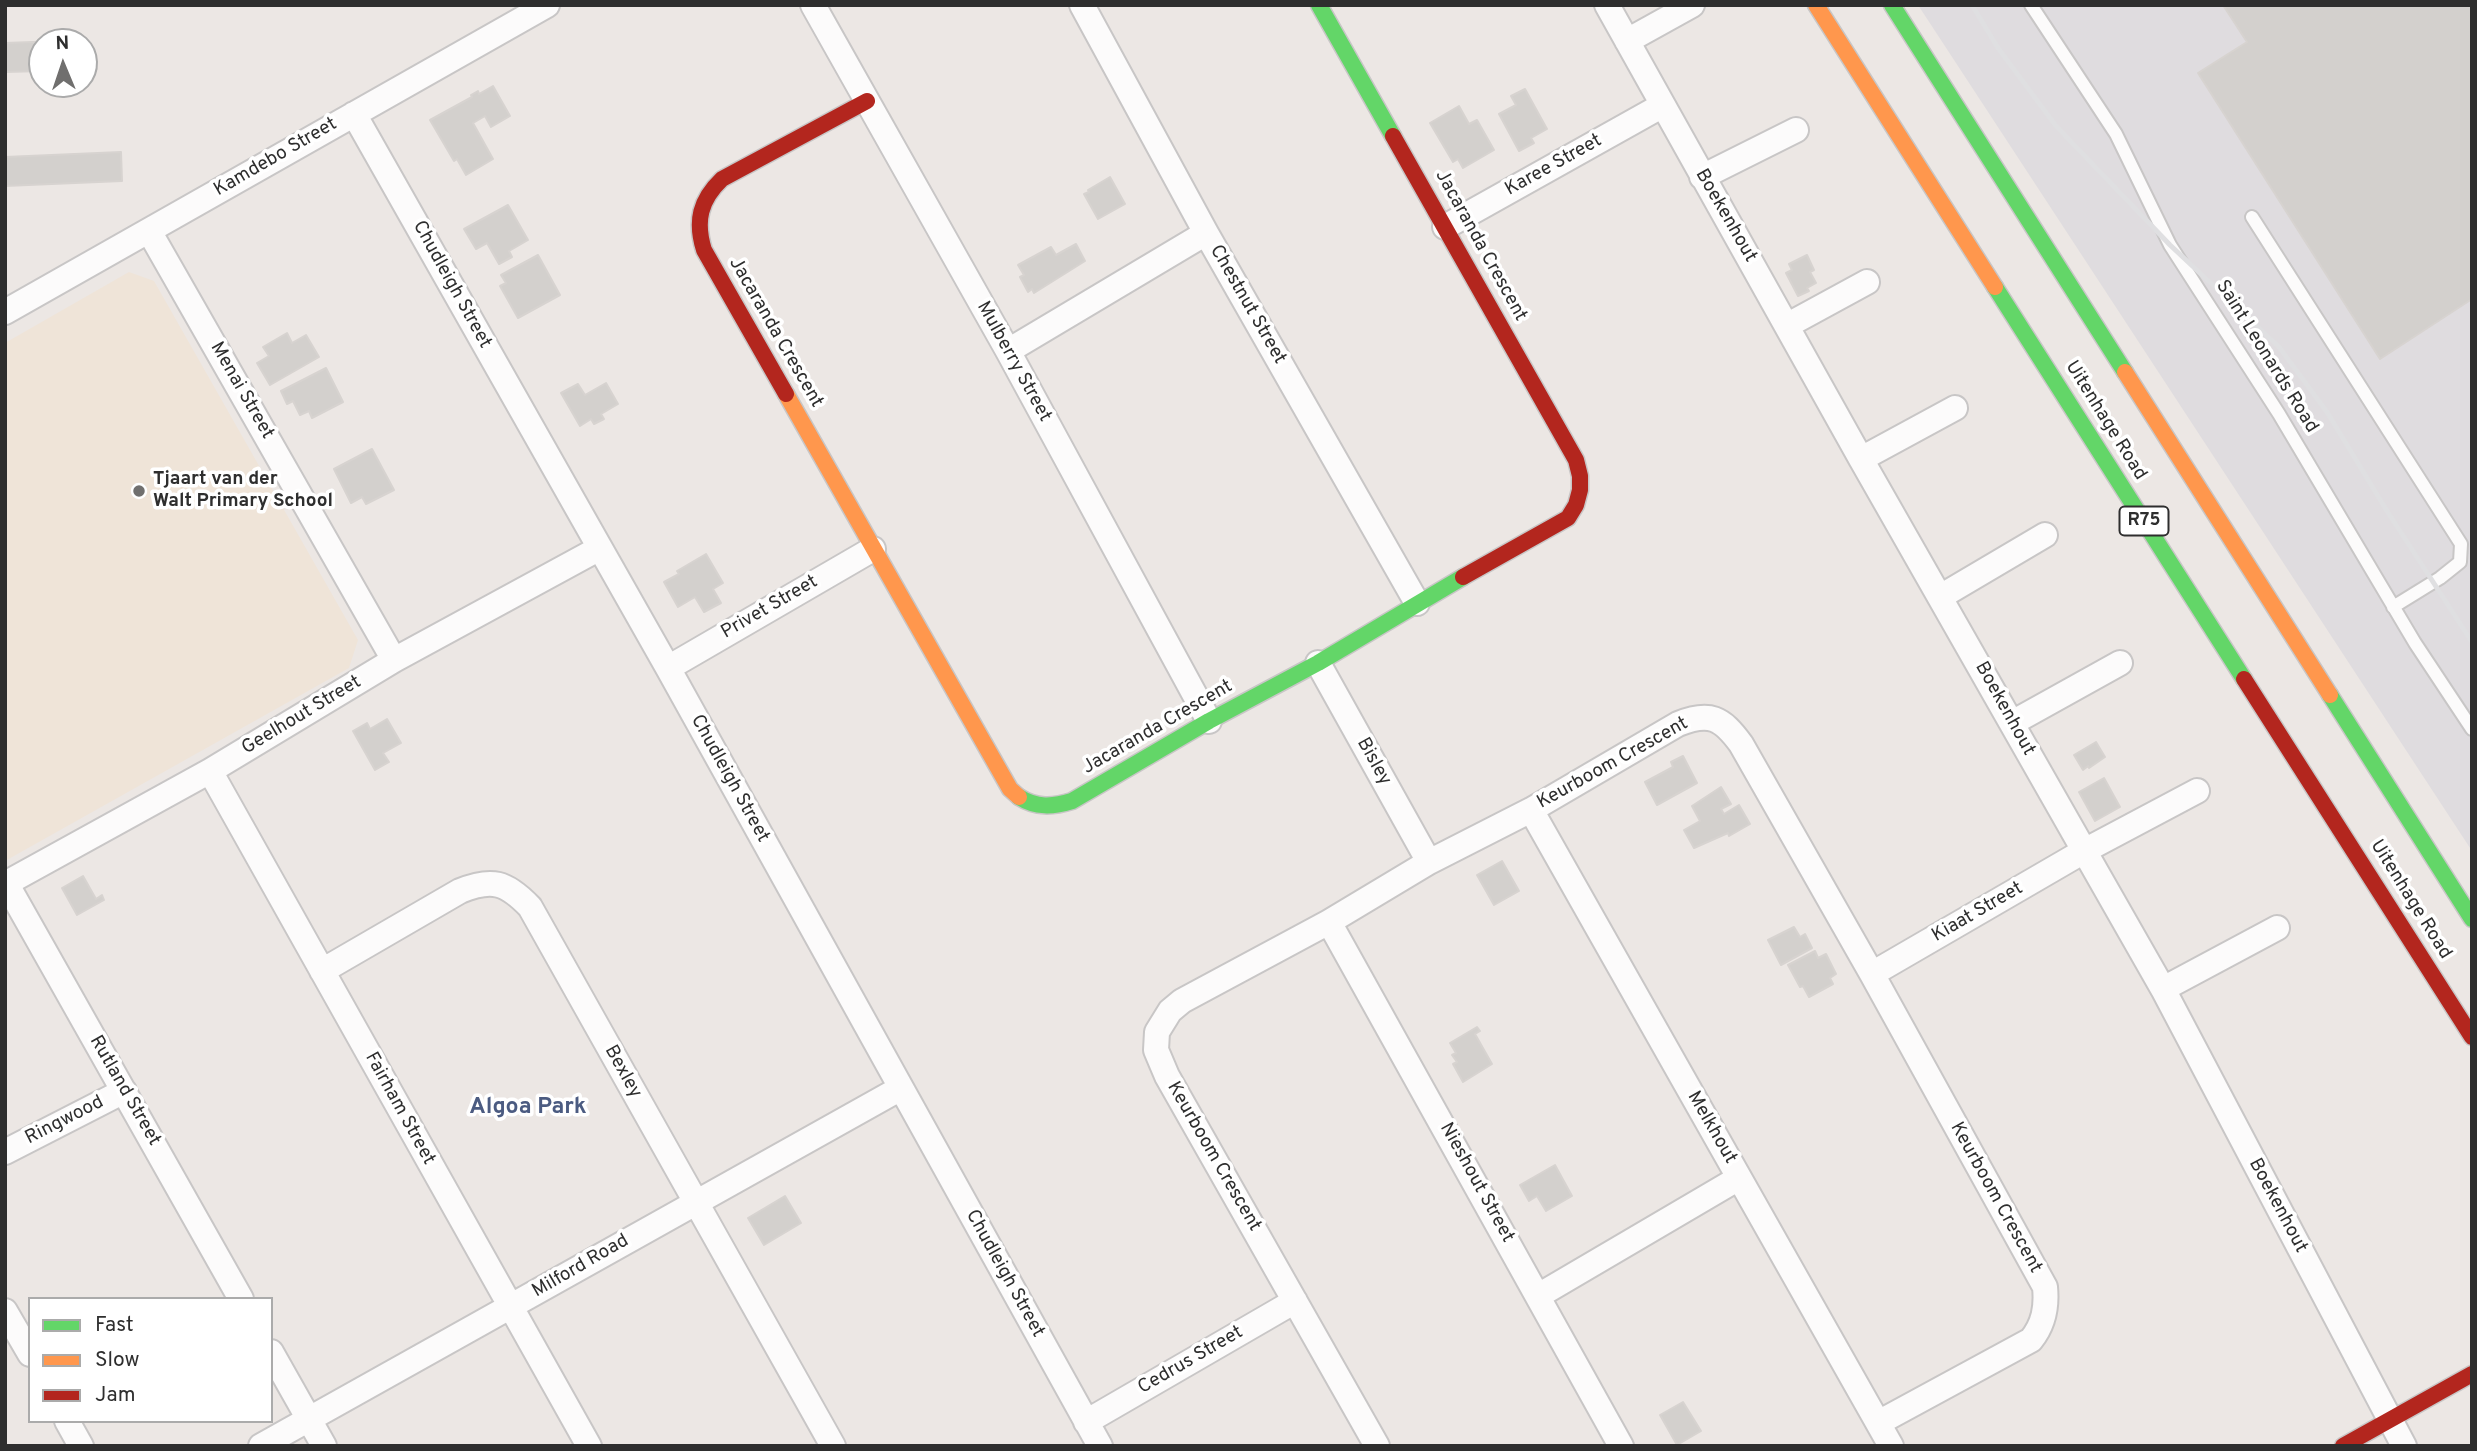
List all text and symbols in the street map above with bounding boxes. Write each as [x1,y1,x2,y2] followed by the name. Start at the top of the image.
[28,28,98,98] north arrow
[55,32,70,56] text: N
[210,114,342,202] street label: Kamdebo Street
[1502,130,1606,202] street label: Karee Street
[1689,165,1761,267] street label: Boekenhout
[1429,166,1531,326] street label: Jacaranda Crescent
[406,217,496,353] street label: Chudleigh Street
[1204,241,1290,369] street label: Chestnut Street
[723,254,827,412] street label: Jacaranda Crescent
[2210,276,2322,438] street label: Saint Leonards Road
[971,298,1055,426] street label: Mulberry Street
[204,338,278,444] street label: Menai Street
[2059,357,2151,485] street label: Uitenhage Road
[153,469,333,513] place label: Tjaart van der Walt Primary School
[131,483,147,499] marker: Tjaart van der Walt Primary School
[2120,506,2168,536] road number: R75
[718,571,822,645] street label: Privet Street
[1969,658,2039,760] street label: Boekenhout
[238,671,366,761] street label: Geelhout Street
[1079,676,1237,780] street label: Jacaranda Crescent
[684,711,774,847] street label: Chudleigh Street
[1534,713,1692,815] street label: Keurboom Crescent
[1351,734,1395,790] street label: Bisley
[2364,836,2456,964] street label: Uitenhage Road
[1929,878,2027,948] street label: Kiaat Street
[83,1032,165,1150] street label: Rutland Street
[598,1042,646,1102] street label: Bexley
[359,1049,439,1169] street label: Fairham Street
[1161,1078,1265,1236] street label: Keurboom Crescent
[1681,1088,1741,1168] street label: Melkhout
[22,1092,108,1150] street label: Ringwood
[469,1094,587,1122] district label: Algoa Park
[1434,1119,1518,1247] street label: Nieshout Street
[1944,1119,2046,1277] street label: Keurboom Crescent
[2243,1155,2311,1257] street label: Boekenhout
[959,1206,1049,1342] street label: Chudleigh Street
[529,1230,633,1304] street label: Milford Road
[28,1297,273,1423] legend
[95,1312,134,1339] text: Fast
[1135,1322,1247,1400] street label: Cedrus Street
[95,1347,140,1374] text: Slow
[95,1382,136,1409] text: Jam

